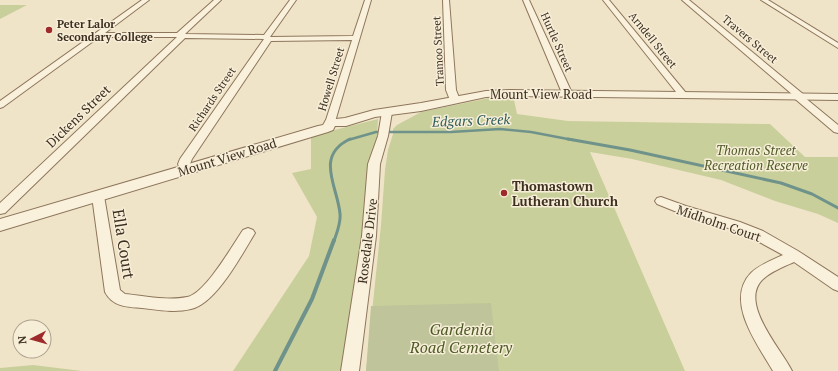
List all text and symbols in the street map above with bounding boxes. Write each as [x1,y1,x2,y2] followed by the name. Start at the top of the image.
[626,9,680,71] street label: Arndell Street
[538,10,576,74] street label: Hurtle Street
[719,12,781,66] street label: Travers Street
[429,16,447,86] street label: Tramoo Street
[57,17,153,44] place label: Peter Lalor Secondary College
[44,25,54,35] marker: Peter Lalor Secondary College
[315,45,347,113] street label: Howell Street
[185,64,239,134] street label: Richards Street
[42,80,114,151] street label: Dickens Street
[490,85,592,103] street label: Mount View Road
[431,109,511,131] water label: Edgars Creek
[175,133,279,181] street label: Mount View Road
[703,141,808,174] park label: Thomas Street Recreation Reserve
[512,177,619,210] place label: Thomastown Lutheran Church
[499,188,509,198] marker: Thomastown Lutheran Church
[353,197,381,285] street label: Rosedale Drive
[674,200,764,246] street label: Midholm Court
[108,207,140,281] street label: Ella Court
[409,318,513,358] park label: Gardenia Road Cemetery
[12,319,52,359] north arrow
[15,335,29,345] text: N

